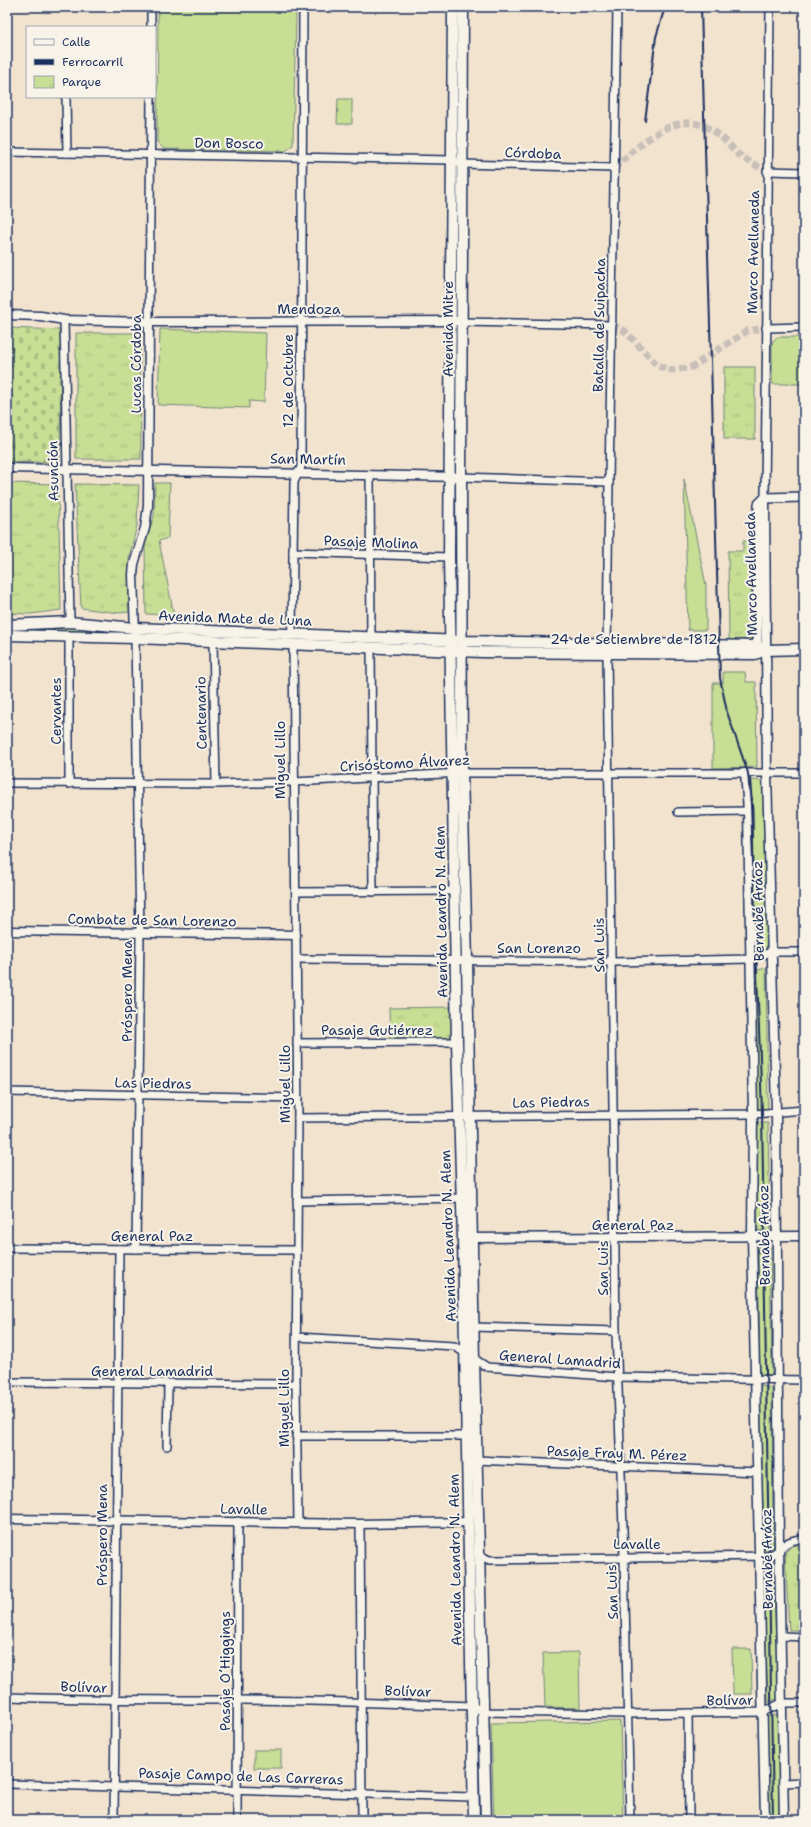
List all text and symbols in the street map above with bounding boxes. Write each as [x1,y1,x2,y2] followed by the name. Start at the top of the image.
[26,26,156,98] legend
[62,34,91,50] text: Calle
[62,54,123,70] text: Ferrocarril
[62,74,101,90] text: Parque
[194,133,264,153] street label: Don Bosco
[504,143,562,163] street label: Córdoba
[743,190,763,314] street label: Marco Avellaneda
[589,257,609,392] street label: Batalla de Suipacha
[439,281,457,377] street label: Avenida Mitre
[277,300,341,318] street label: Mendoza
[127,314,145,413] street label: Lucas Córdoba
[279,334,297,428] street label: 12 de Octubre
[43,440,63,501] street label: Asunción
[270,449,347,469] street label: San Martín
[741,512,761,636] street label: Marco Avellaneda
[323,531,419,553] street label: Pasaje Molina
[158,606,312,630] street label: Avenida Mate de Luna
[550,630,718,648] street label: 24 de Setiembre de 1812
[191,676,211,750] street label: Centenario
[47,677,65,745] street label: Cervantes
[271,721,289,799] street label: Miguel Lillo
[339,751,471,775] street label: Crisóstomo Álvarez
[430,826,452,998] street label: Avenida Leandro N. Alem
[748,860,768,962] street label: Bernabé Aráoz
[67,910,237,930] street label: Combate de San Lorenzo
[590,917,608,973] street label: San Luis
[497,939,581,957] street label: San Lorenzo
[118,940,136,1042] street label: Próspero Mena
[321,1021,433,1039] street label: Pasaje Gutiérrez
[276,1045,294,1123] street label: Miguel Lillo
[114,1073,192,1093] street label: Las Piedras
[512,1092,590,1112] street label: Las Piedras
[436,1150,460,1322] street label: Avenida Leandro N. Alem
[754,1184,774,1286] street label: Bernabé Aráoz
[592,1216,674,1234] street label: General Paz
[111,1227,193,1245] street label: General Paz
[594,1240,612,1296] street label: San Luis
[498,1346,622,1372] street label: General Lamadrid
[91,1362,213,1380] street label: General Lamadrid
[275,1369,293,1447] street label: Miguel Lillo
[546,1442,688,1464] street label: Pasaje Fray M. Pérez
[444,1474,466,1646] street label: Avenida Leandro N. Alem
[93,1484,111,1586] street label: Próspero Mena
[220,1500,268,1518] street label: Lavalle
[757,1508,777,1610] street label: Bernabé Aráoz
[613,1535,661,1553] street label: Lavalle
[602,1564,622,1620] street label: San Luis
[216,1611,234,1731] street label: Pasaje O´Higgings
[60,1677,108,1697] street label: Bolívar
[384,1681,432,1701] street label: Bolívar
[706,1691,754,1709] street label: Bolívar
[138,1763,344,1789] street label: Pasaje Campo de Las Carreras

